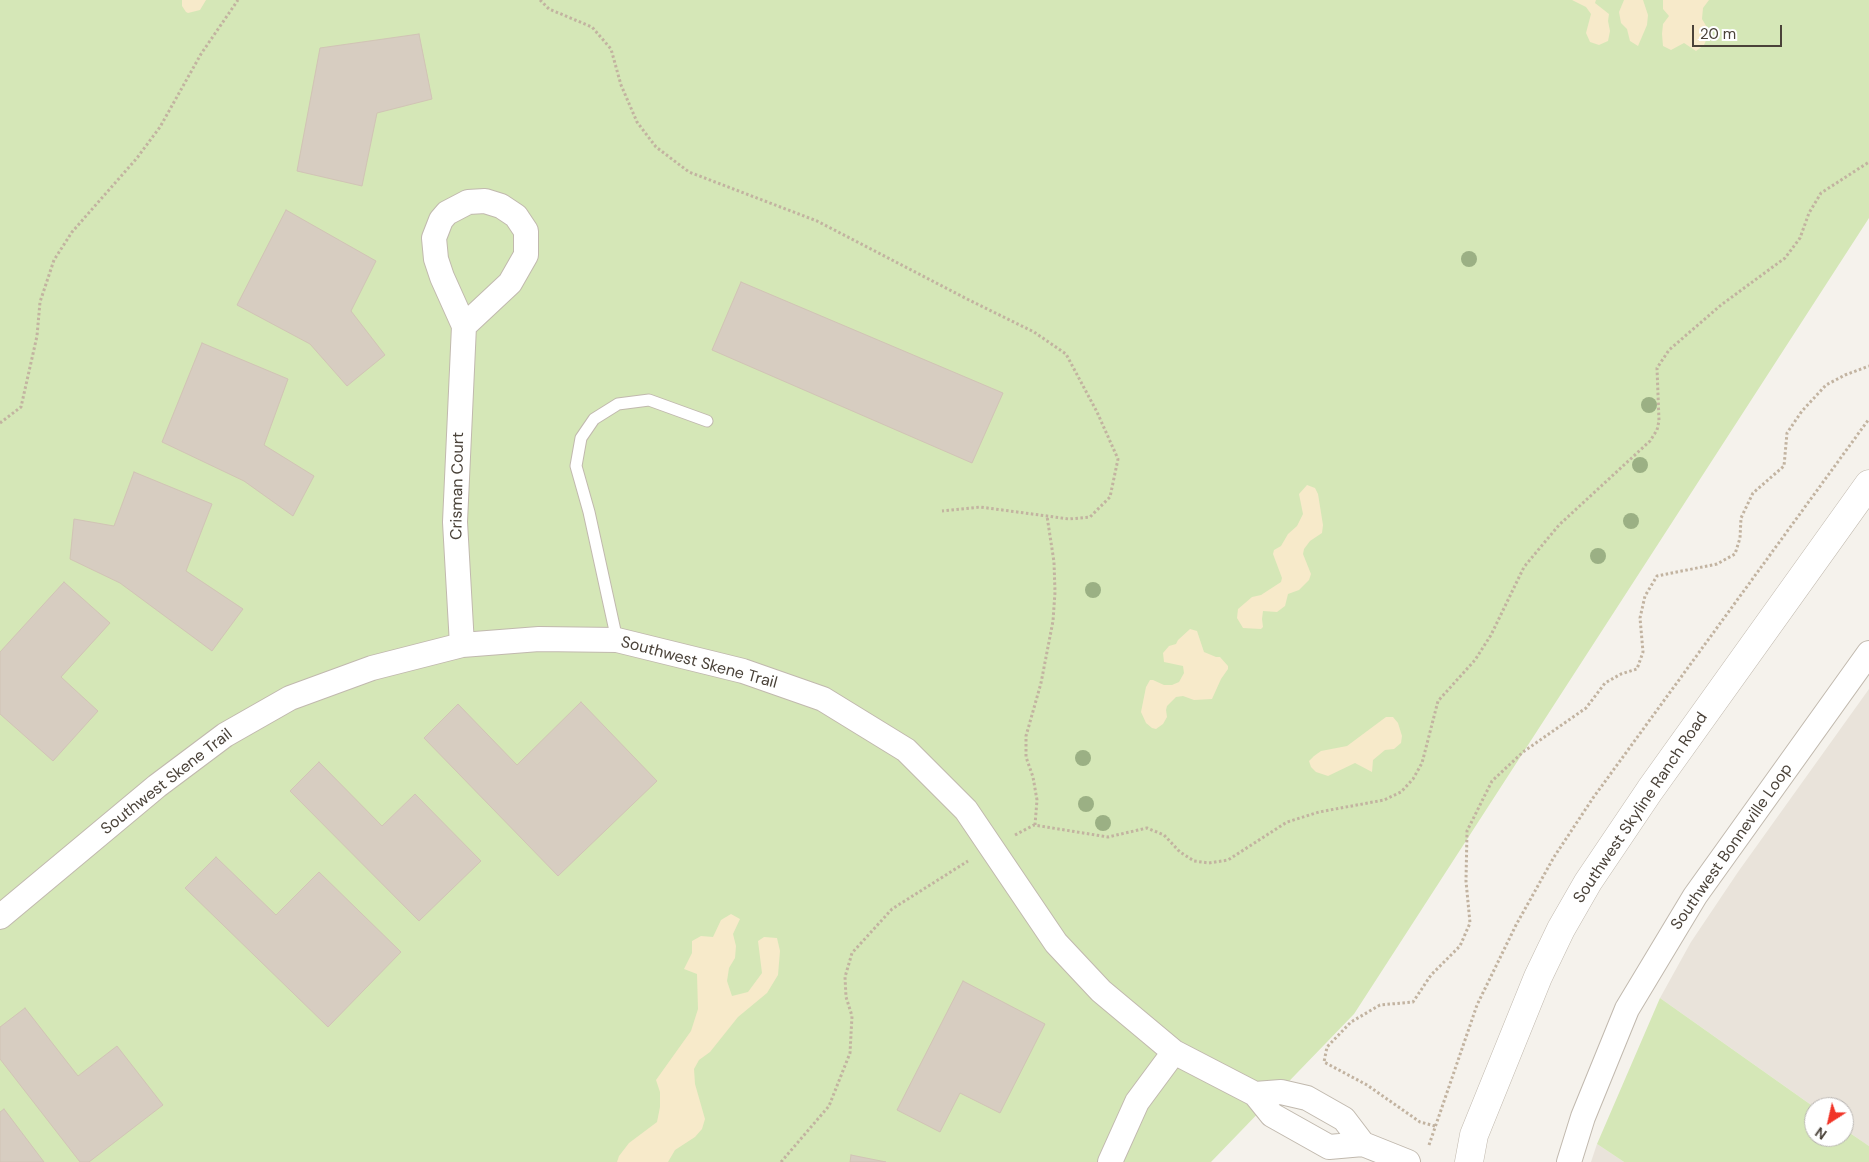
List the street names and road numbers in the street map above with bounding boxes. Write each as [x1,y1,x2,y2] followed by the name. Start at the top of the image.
[447,432,469,540] street label: Crisman Court
[619,633,779,693] street label: Southwest Skene Trail
[1570,709,1712,907] street label: Southwest Skyline Ranch Road
[98,725,236,839] street label: Southwest Skene Trail
[1667,760,1797,934] street label: Southwest Bonneville Loop

